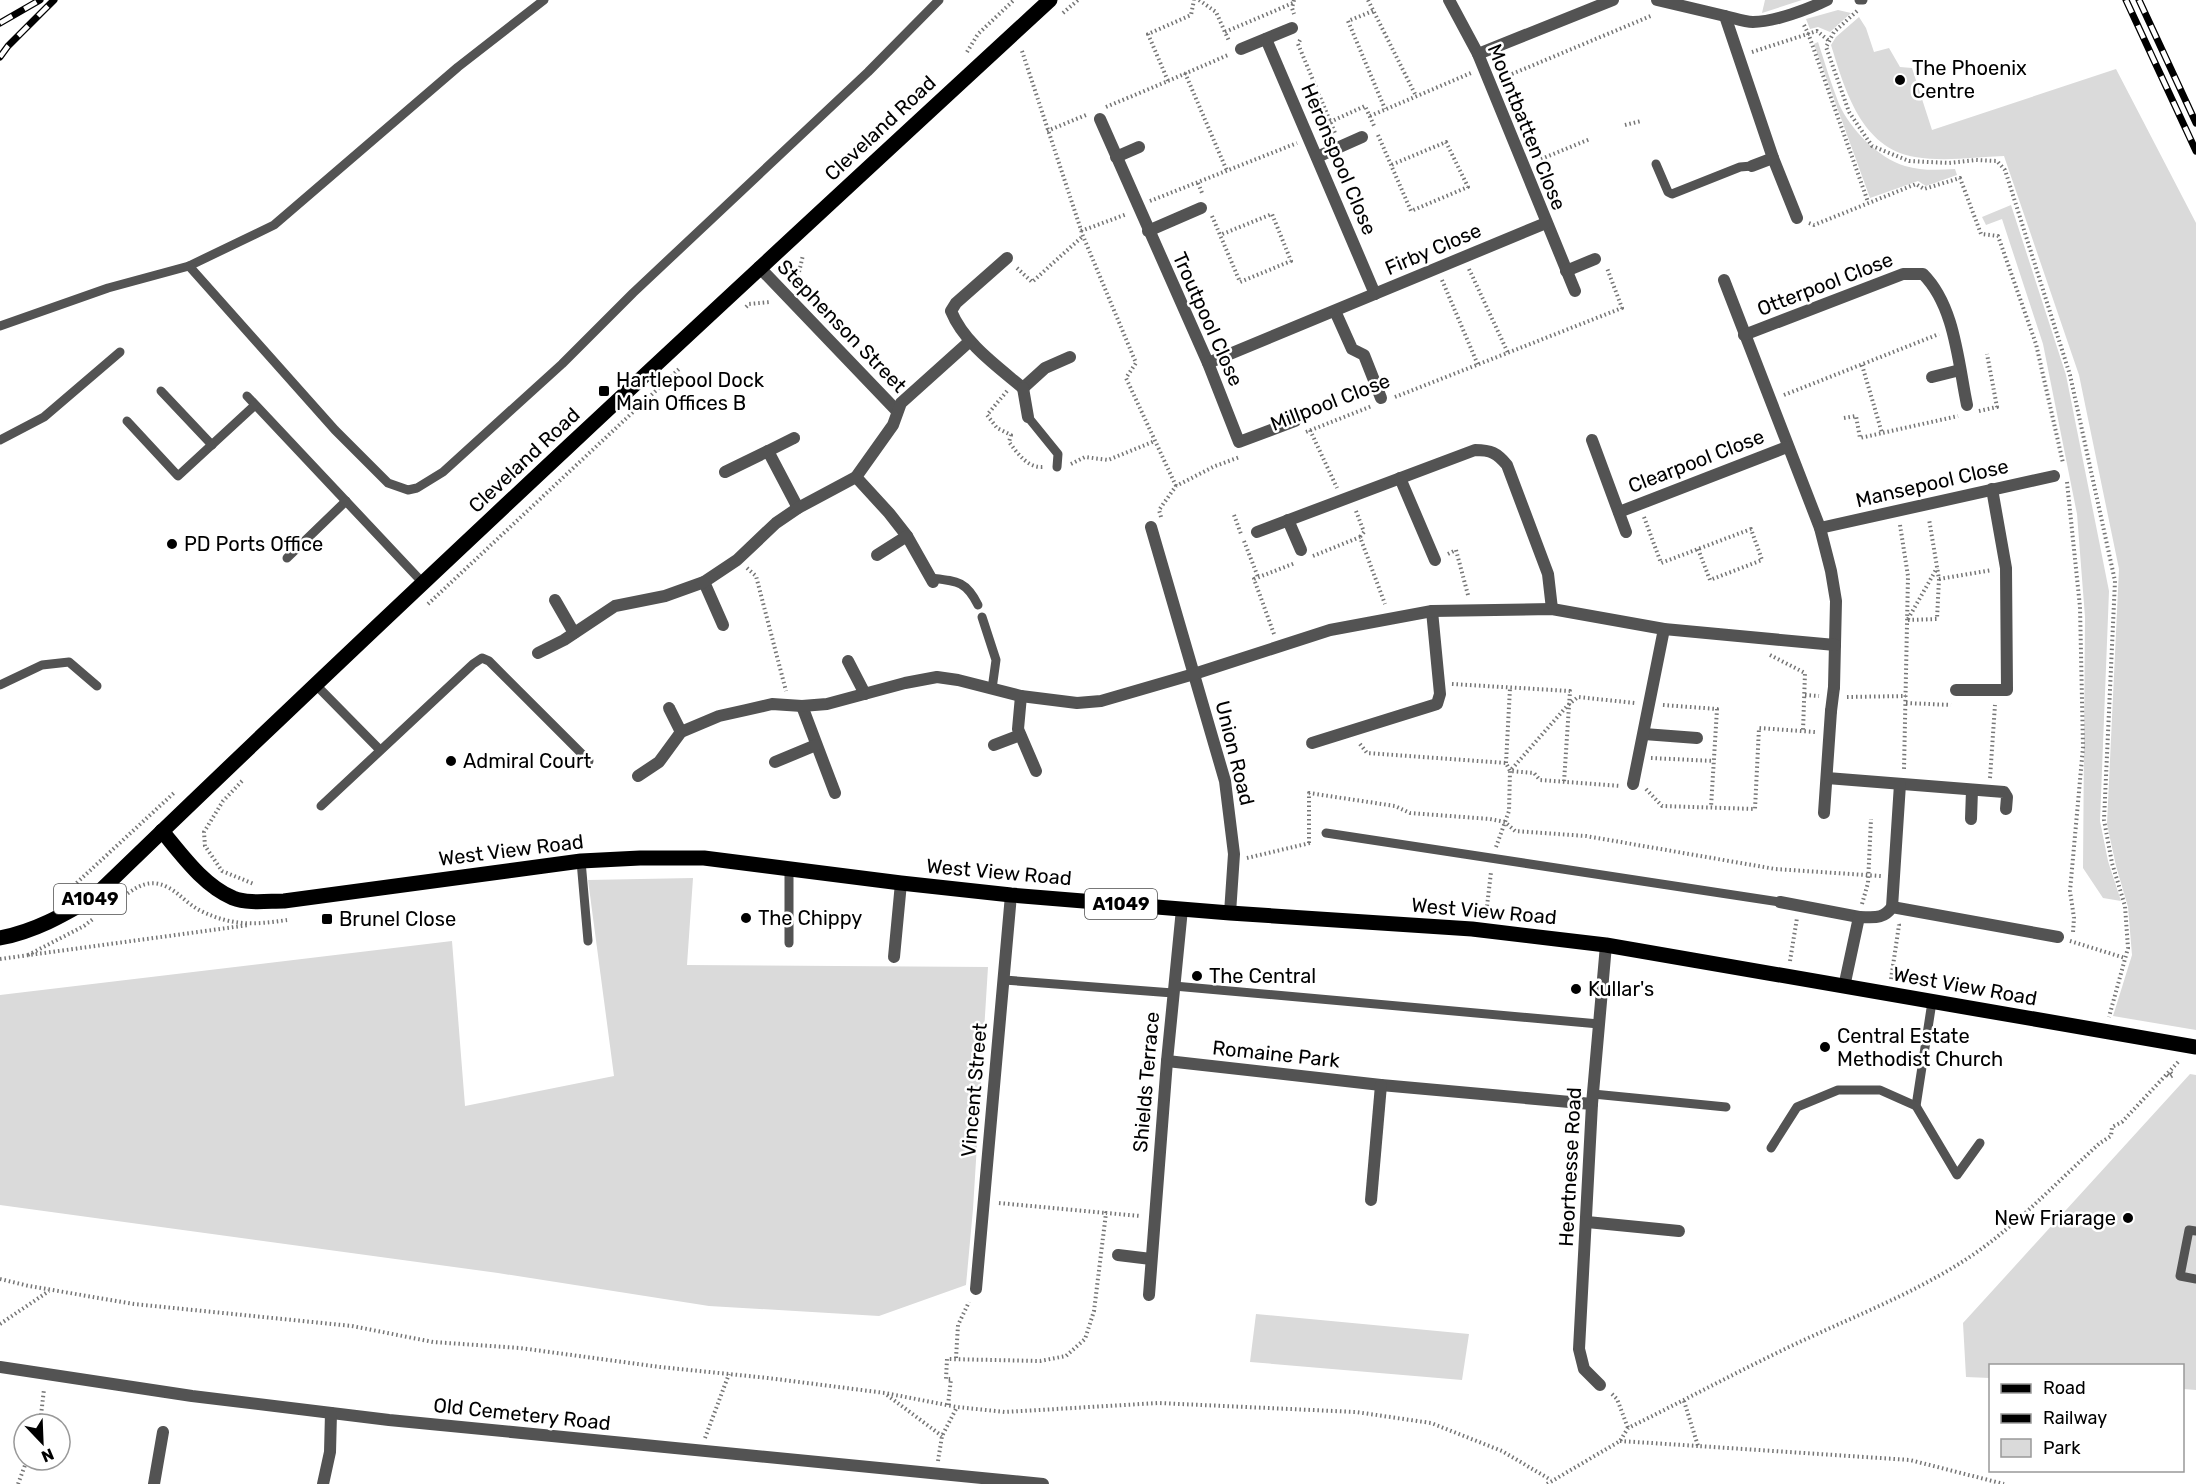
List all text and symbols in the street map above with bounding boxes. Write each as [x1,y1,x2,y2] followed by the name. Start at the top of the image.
[1483,40,1571,214] street label: Mountbatten Close
[1912,56,2027,103] place label: The Phoenix Centre
[819,70,941,186] street label: Cleveland Road
[1893,73,1907,87] marker: The Phoenix Centre
[1296,80,1382,238] street label: Heronspool Close
[1381,218,1485,280] street label: Firby Close
[1754,247,1896,321] street label: Otterpool Close
[1168,248,1248,390] street label: Troutpool Close
[772,255,912,398] street label: Stephenson Street
[616,368,765,415] place label: Hartlepool Dock Main Offices B
[1267,368,1393,436] street label: Millpool Close
[597,384,611,398] marker: Hartlepool Dock Main Offices B
[463,402,585,518] street label: Cleveland Road
[1625,424,1767,498] street label: Clearpool Close
[1853,454,2011,512] street label: Mansepool Close
[184,532,323,556] place label: PD Ports Office
[165,537,179,551] marker: PD Ports Office
[1210,698,1260,808] street label: Union Road
[463,749,591,773] place label: Admiral Court
[444,754,458,768] marker: Admiral Court
[437,829,585,871] street label: West View Road
[925,854,1073,890] street label: West View Road
[54,884,126,914] road number: A1049
[1085,889,1157,919] road number: A1049
[1410,893,1558,929] street label: West View Road
[758,906,862,930] place label: The Chippy
[339,907,456,931] place label: Brunel Close
[739,911,753,925] marker: The Chippy
[320,912,334,926] marker: Brunel Close
[1891,962,2039,1010] street label: West View Road
[1209,964,1316,988] place label: The Central
[1190,969,1204,983] marker: The Central
[1588,977,1654,1001] place label: Kullar's
[1569,982,1583,996] marker: Kullar's
[1128,1011,1164,1153] street label: Shields Terrace
[956,1022,992,1158] street label: Vincent Street
[1837,1024,2003,1071] place label: Central Estate Methodist Church
[1211,1035,1342,1073] street label: Romaine Park
[1818,1040,1832,1054] marker: Central Estate Methodist Church
[1554,1087,1586,1247] street label: Heortnesse Road
[1994,1206,2116,1230] place label: New Friarage
[2121,1211,2135,1225] marker: New Friarage
[1989,1364,2184,1472] legend
[2043,1377,2086,1399] text: Road
[432,1393,612,1435] street label: Old Cemetery Road
[2043,1407,2107,1429] text: Railway
[12,1412,72,1472] north arrow
[2043,1437,2081,1459] text: Park
[39,1444,57,1466] text: N

